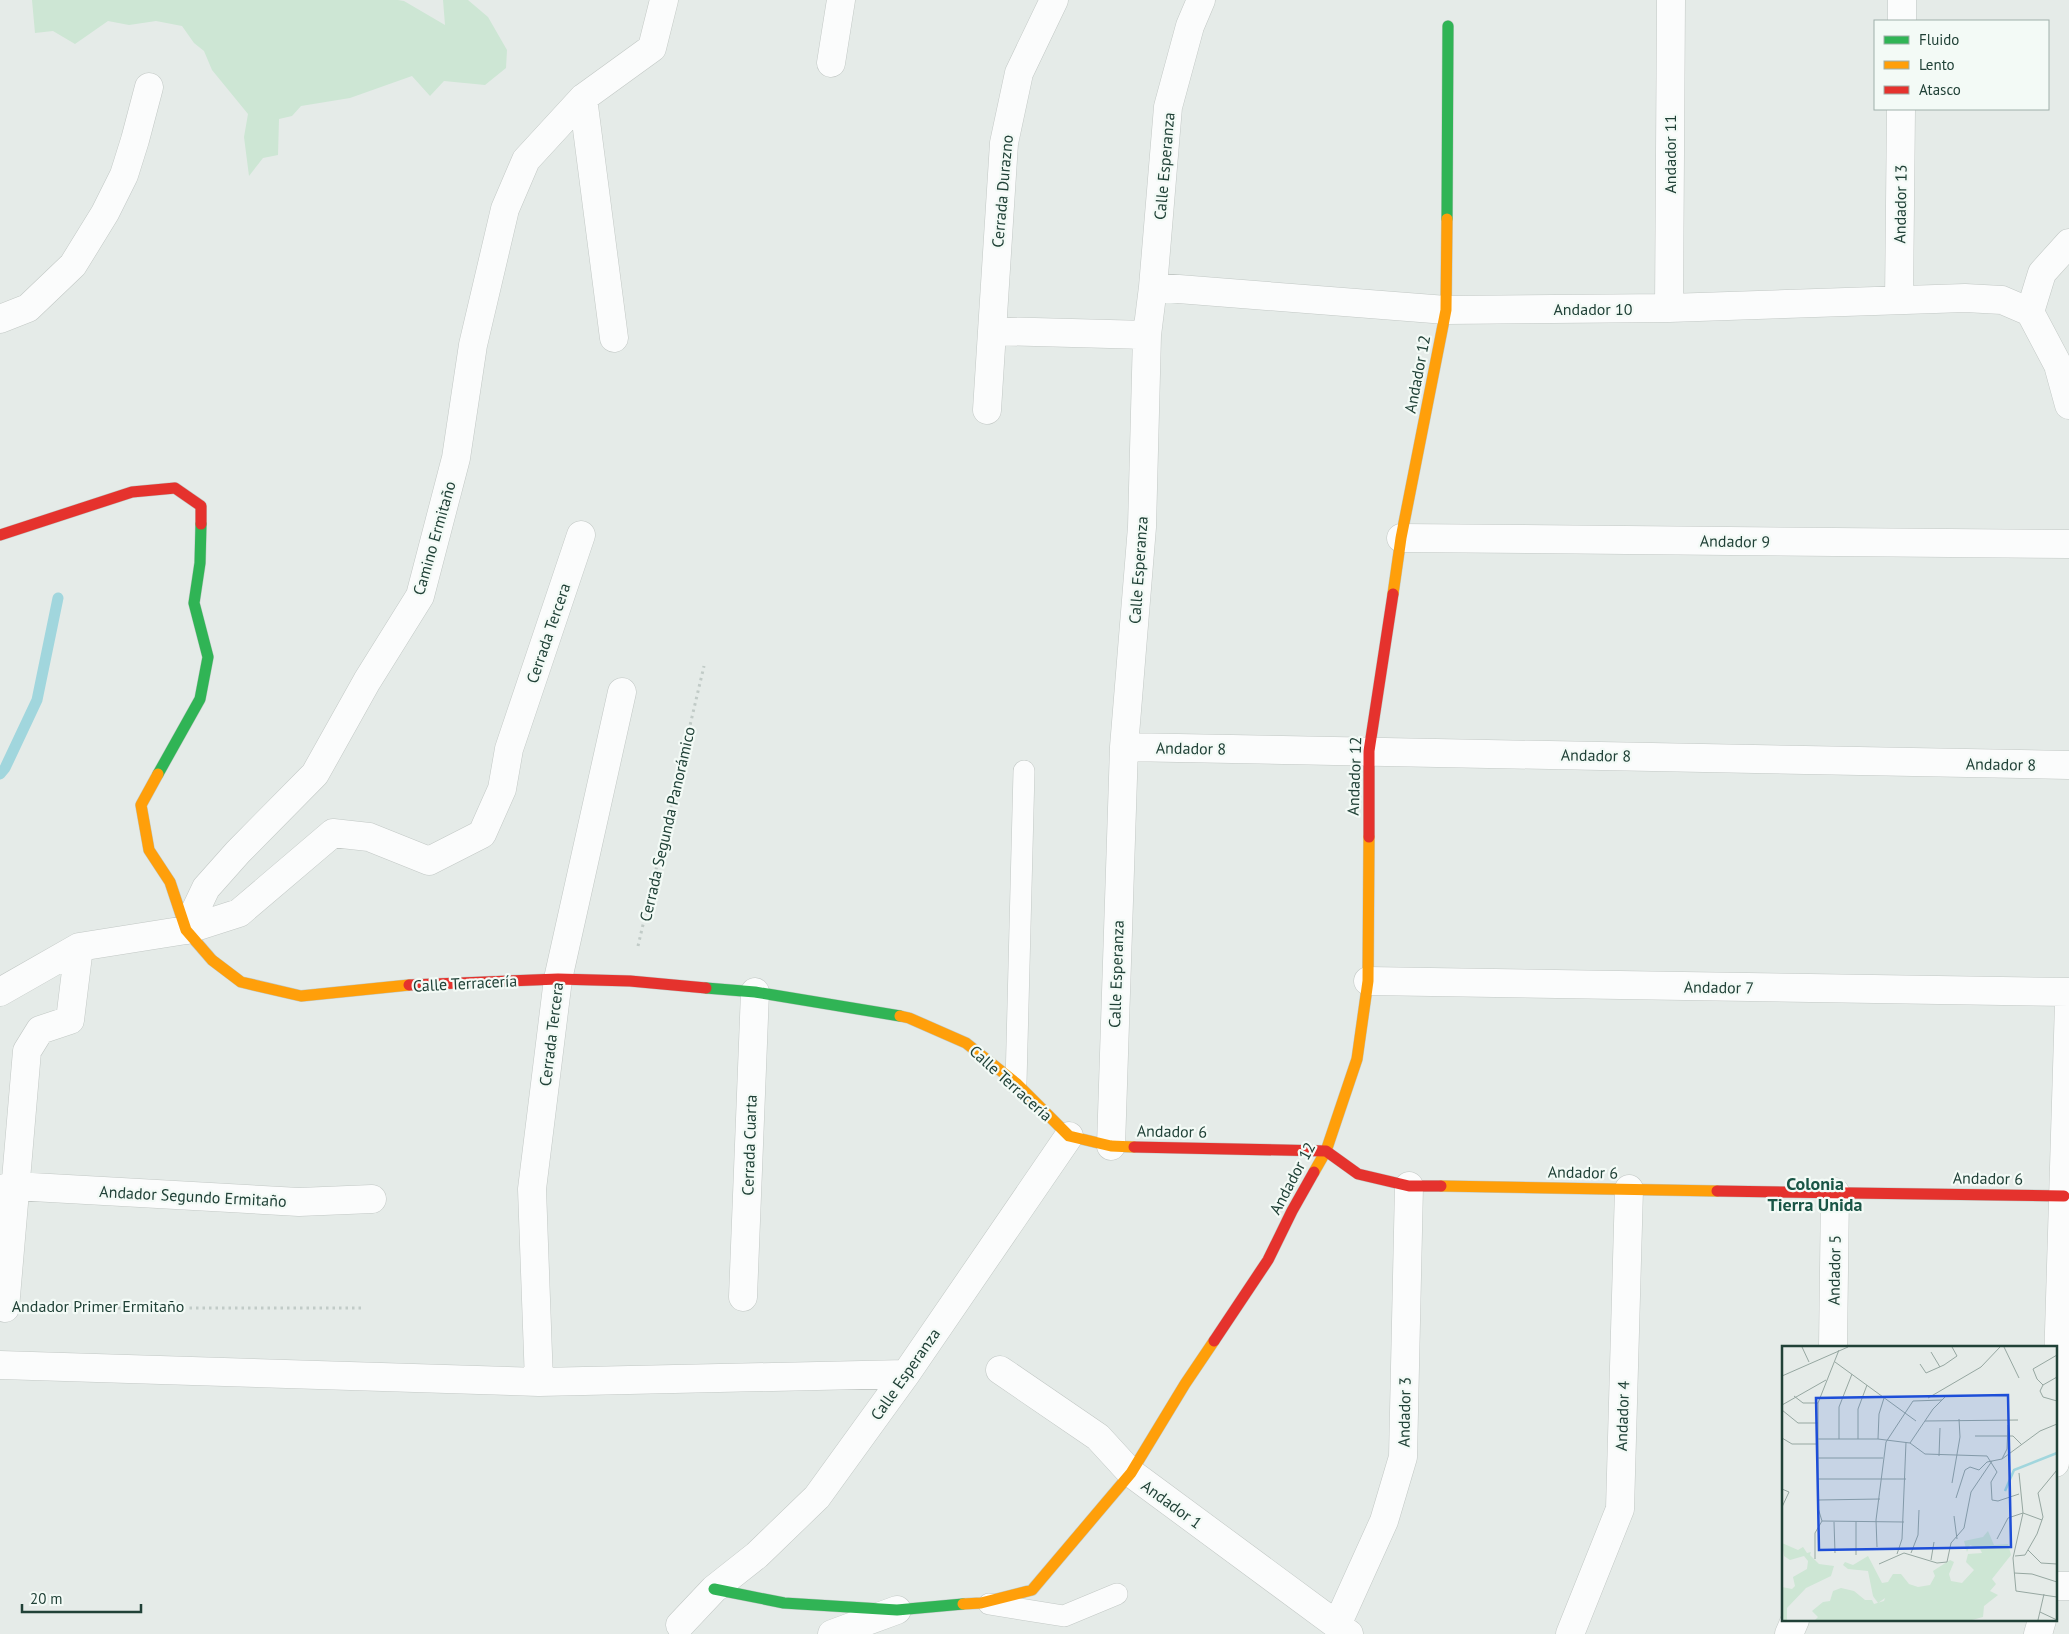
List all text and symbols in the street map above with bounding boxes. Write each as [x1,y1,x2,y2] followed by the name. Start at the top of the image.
[1874,20,2049,110] legend
[1919,30,1959,49] text: Fluido
[1919,55,1955,74] text: Lento
[1919,80,1961,99] text: Atasco
[1149,111,1179,221] street label: Calle Esperanza
[1660,115,1680,194] street label: Andador 11
[987,134,1017,248] street label: Cerrada Durazno
[1889,164,1911,244] street label: Andador 13
[1554,299,1633,319] street label: Andador 10
[1400,333,1434,415] street label: Andador 12
[408,479,460,597] street label: Camino Ermitaño
[1124,516,1152,624] street label: Calle Esperanza
[1700,530,1770,552] street label: Andador 9
[522,580,574,686] street label: Cerrada Tercera
[635,725,699,923] street label: Cerrada Segunda Panorámico
[1343,736,1365,816] street label: Andador 12
[1156,737,1226,759] street label: Andador 8
[1561,744,1631,766] street label: Andador 8
[1966,753,2036,775] street label: Andador 8
[1104,920,1128,1028] street label: Calle Esperanza
[412,970,518,996] street label: Calle Terracería
[1684,976,1754,998] street label: Andador 7
[535,981,567,1087] street label: Cerrada Tercera
[965,1041,1057,1125] street label: Calle Terracería
[737,1094,761,1196] street label: Cerrada Cuarta
[1137,1120,1207,1142] street label: Andador 6
[1265,1138,1319,1218] street label: Andador 12
[1548,1161,1618,1183] street label: Andador 6
[1953,1167,2023,1189] street label: Andador 6
[1768,1172,1863,1216] district label: Colonia Tierra Unida
[99,1181,287,1211] street label: Andador Segundo Ermitaño
[1823,1235,1845,1305] street label: Andador 5
[12,1296,184,1316] street label: Andador Primer Ermitaño
[866,1324,944,1424] street label: Calle Esperanza
[1782,1346,2056,1622] inset map
[1393,1377,1415,1447] street label: Andador 3
[1611,1380,1633,1451] street label: Andador 4
[1138,1475,1206,1533] street label: Andador 1
[22,1582,141,1614] scale bar
[30,1589,63,1608] text: 20 m

